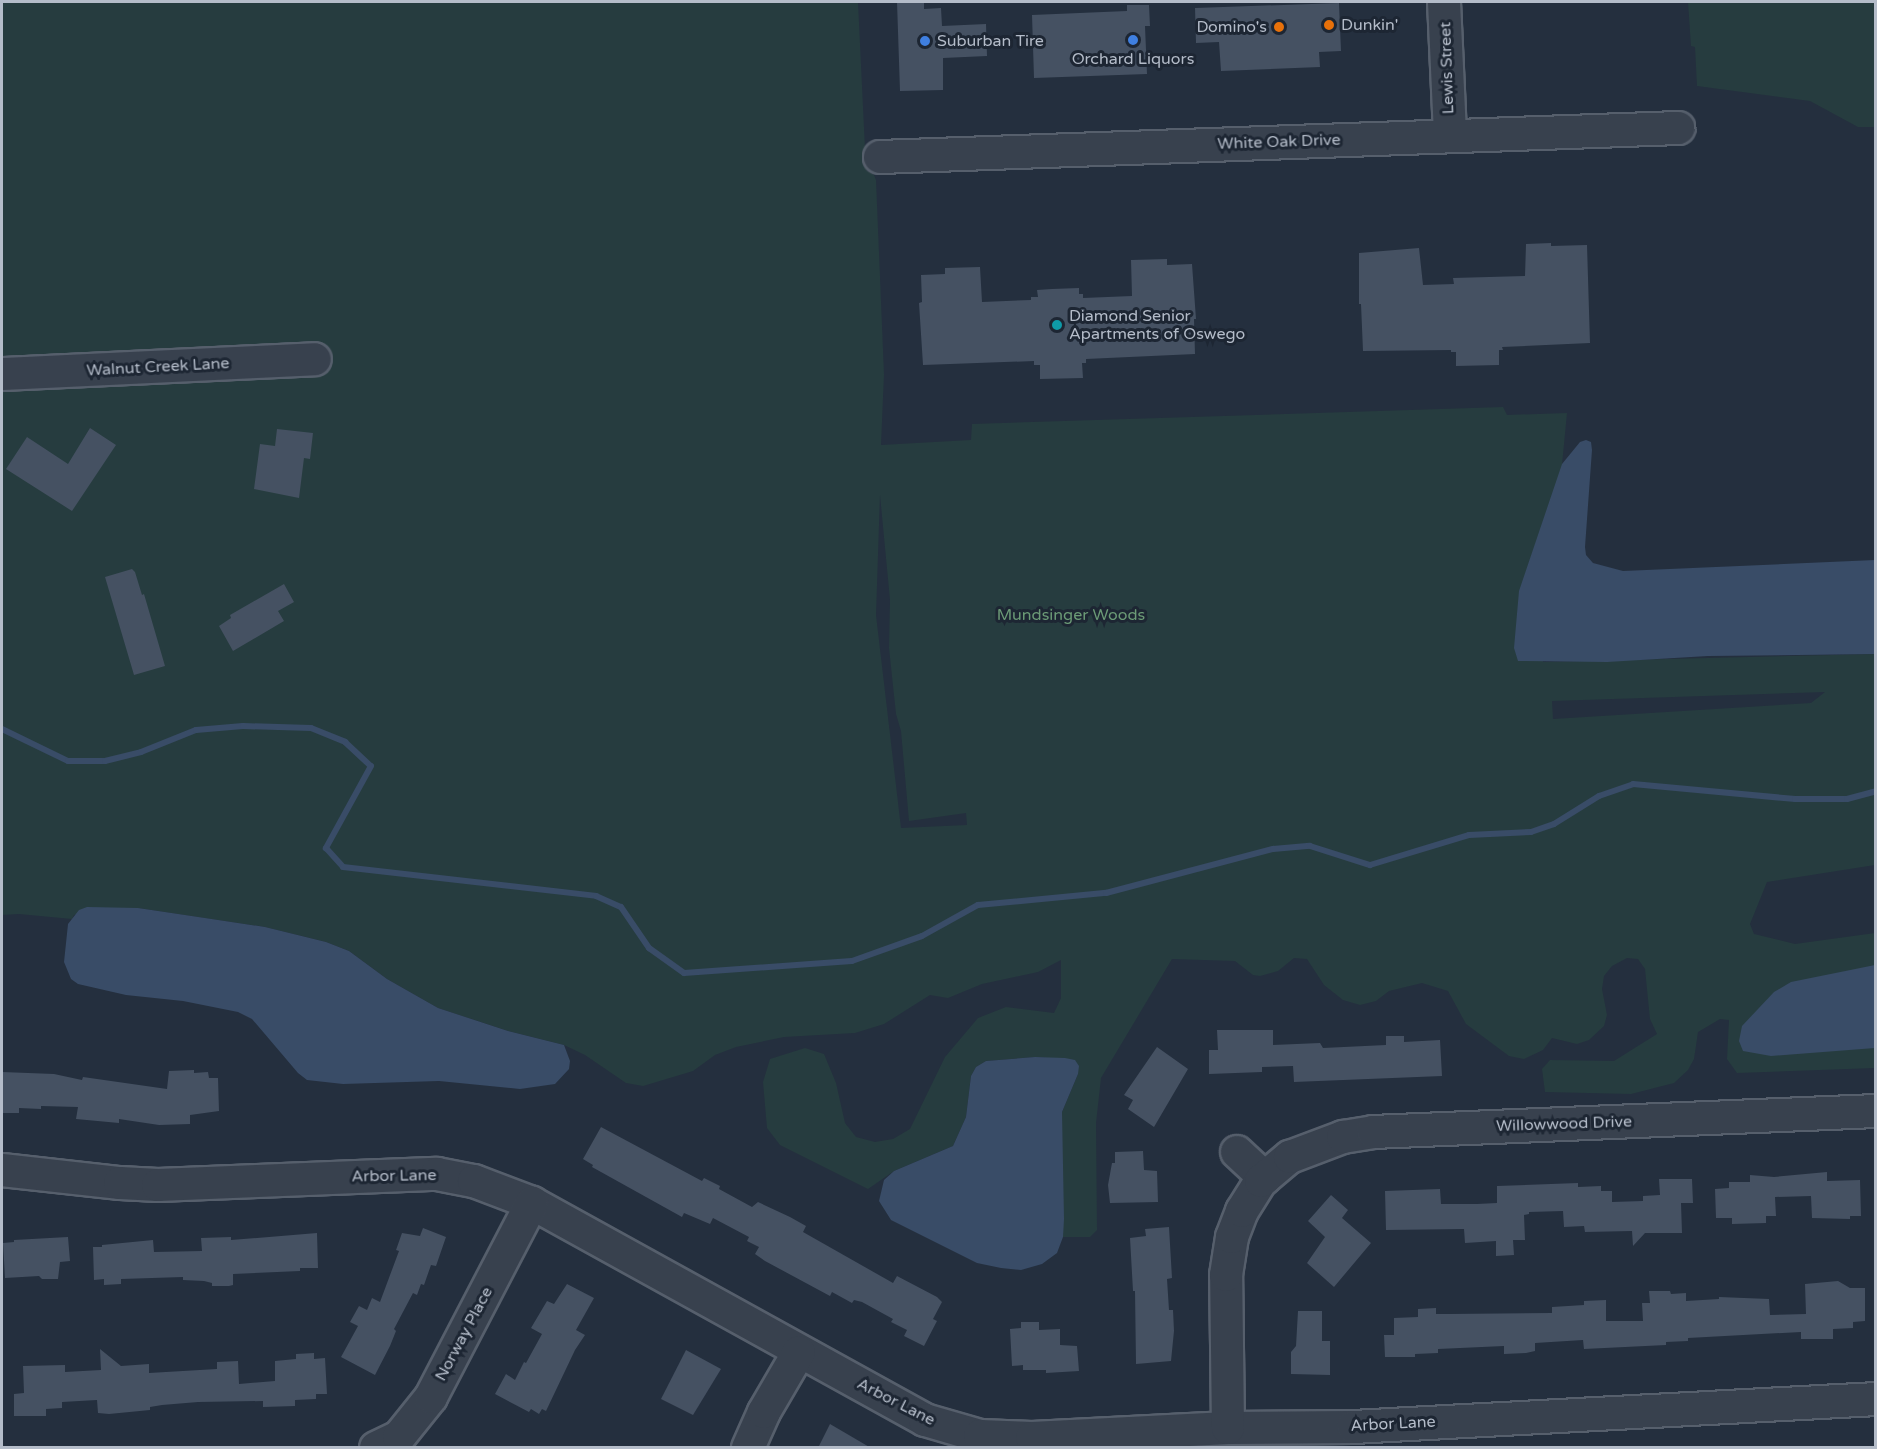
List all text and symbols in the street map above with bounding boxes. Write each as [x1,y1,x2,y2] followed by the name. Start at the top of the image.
[1341,15,1398,35] place label: Dunkin'
[1196,17,1267,37] place label: Domino's
[1322,18,1336,32] marker: Dunkin'
[1272,20,1286,34] marker: Domino's
[1436,21,1458,115] street label: Lewis Street
[937,31,1044,51] place label: Suburban Tire
[1126,33,1140,47] marker: Orchard Liquors
[918,34,932,48] marker: Suburban Tire
[1072,49,1194,69] place label: Orchard Liquors
[1217,130,1341,154] street label: White Oak Drive
[1069,306,1245,344] place label: Diamond Senior Apartments of Oswego
[1050,318,1064,332] marker: Diamond Senior Apartments of Oswego
[86,354,230,380] street label: Walnut Creek Lane
[997,605,1145,625] park label: Mundsinger Woods
[1496,1112,1632,1136] street label: Willowwood Drive
[351,1166,437,1186] street label: Arbor Lane
[431,1284,497,1384] street label: Norway Place
[854,1374,938,1430] street label: Arbor Lane
[1350,1412,1436,1436] street label: Arbor Lane

